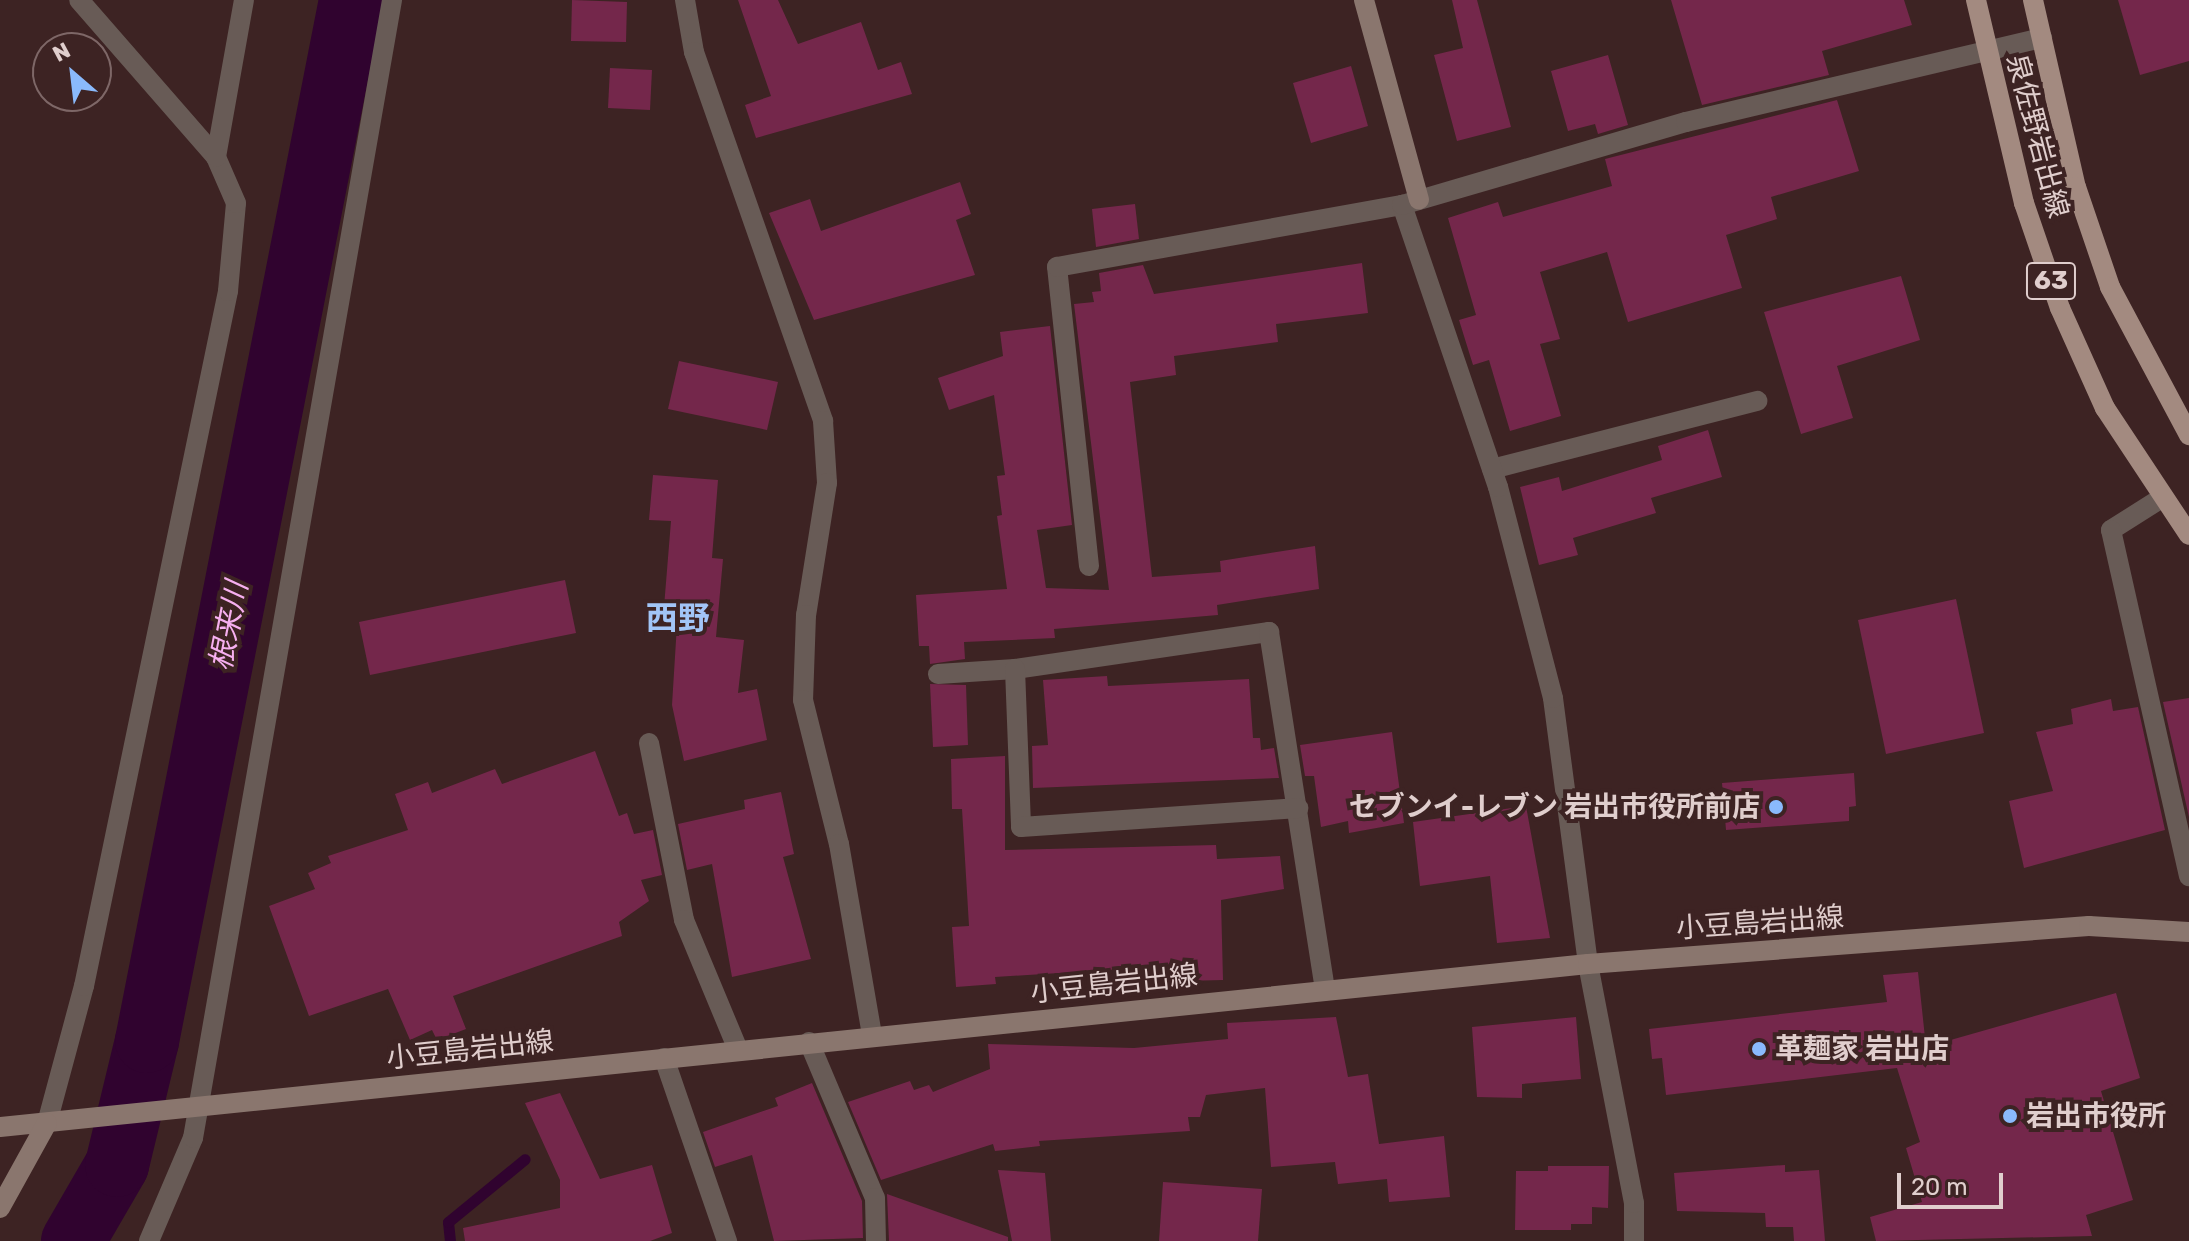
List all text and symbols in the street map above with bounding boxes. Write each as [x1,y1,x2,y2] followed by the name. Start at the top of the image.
[32,32,112,112] north arrow
[48,37,75,68] text: N
[1999,51,2075,221] street label: 泉佐野岩出線
[2025,259,2077,303] road number: 63
[203,578,255,674] water label: 根来川
[646,599,710,637] district label: 西野
[1349,790,1760,824] place label: セブンイ-レブン 岩出市役所前店
[1767,798,1785,816] marker: セブンイ-レブン 岩出市役所前店
[1675,900,1845,946] street label: 小豆島岩出線
[1029,959,1199,1009] street label: 小豆島岩出線
[385,1025,555,1075] street label: 小豆島岩出線
[1775,1032,1949,1066] place label: 革麺家 岩出店
[1750,1040,1768,1058] marker: 革麺家 岩出店
[2026,1099,2166,1133] place label: 岩出市役所
[2001,1107,2019,1125] marker: 岩出市役所
[1901,1157,2007,1207] scale bar
[1911,1173,1968,1201] text: 20 m

